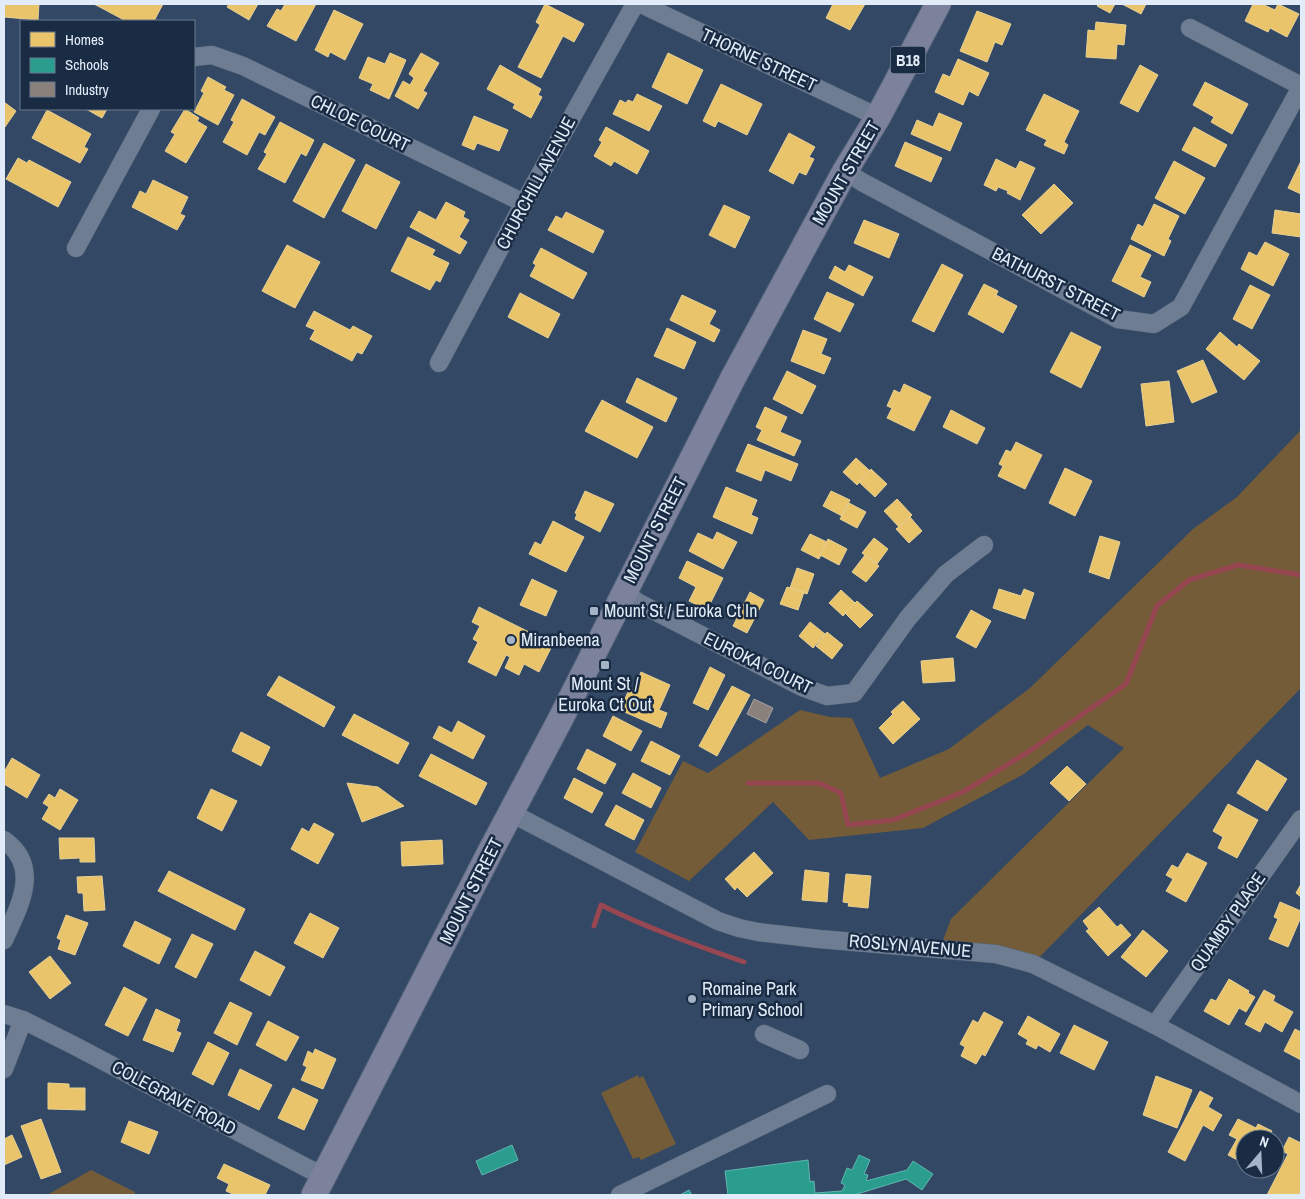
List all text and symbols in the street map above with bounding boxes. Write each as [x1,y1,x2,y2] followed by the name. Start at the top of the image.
[20,20,195,110] legend
[697,22,821,97] street label: THORNE STREET
[65,29,104,50] text: Homes
[890,46,926,74] road number: B18
[65,54,109,75] text: Schools
[65,79,110,100] text: Industry
[307,88,414,157] street label: CHLOE COURT
[490,112,581,253] street label: CHURCHILL AVENUE
[806,116,885,229] street label: MOUNT STREET
[988,241,1125,327] street label: BATHURST STREET
[617,472,692,587] street label: MOUNT STREET
[604,598,757,623] place label: Mount St / Euroka Ct In
[588,605,600,617] marker: Mount St / Euroka Ct In
[700,625,817,700] street label: EUROKA COURT
[521,627,600,652] place label: Miranbeena
[505,634,517,646] marker: Miranbeena
[599,659,611,671] marker: Mount St / Euroka Ct Out
[558,671,652,717] place label: Mount St / Euroka Ct Out
[433,833,508,948] street label: MOUNT STREET
[1184,867,1271,976] street label: QUAMBY PLACE
[848,928,972,963] street label: ROSLYN AVENUE
[702,976,803,1022] place label: Romaine Park Primary School
[686,993,698,1005] marker: Romaine Park Primary School
[108,1054,241,1141] street label: COLEGRAVE ROAD
[1235,1129,1285,1179] north arrow
[1257,1132,1271,1152] text: N

